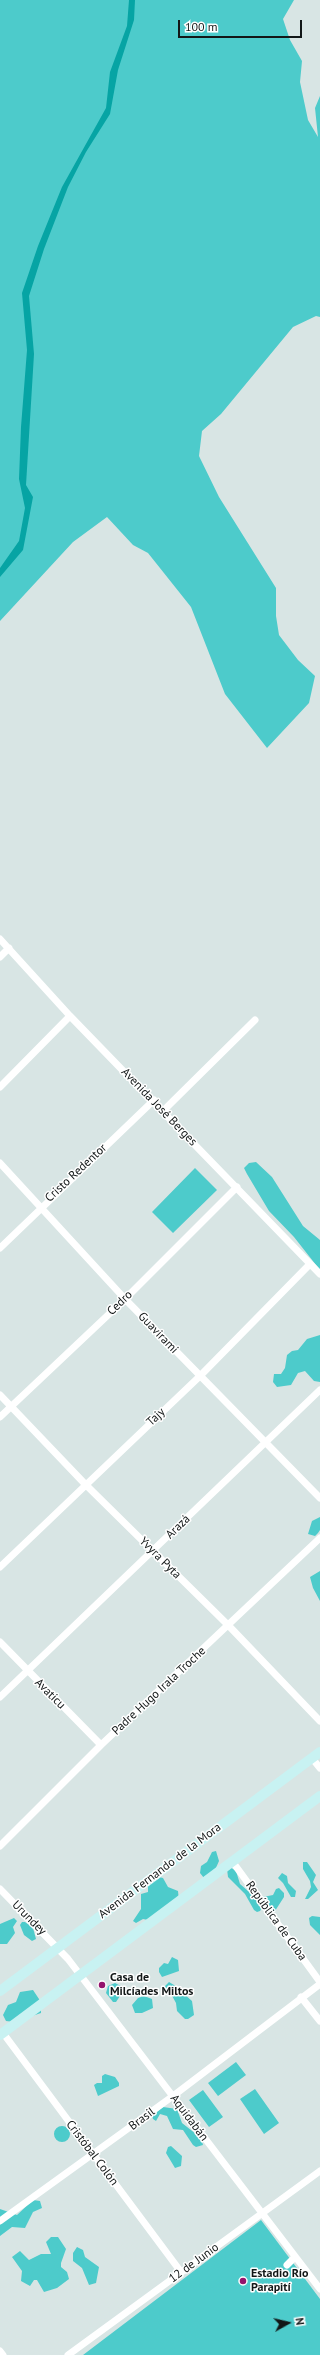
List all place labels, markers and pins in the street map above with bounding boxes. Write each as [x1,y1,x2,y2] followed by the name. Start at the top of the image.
[110,1971,193,1999] place label: Casa de Milcíades Miltos
[97,1980,107,1990] marker: Casa de Milcíades Miltos
[251,2267,309,2295] place label: Estadio Río Parapití
[238,2276,248,2286] marker: Estadio Río Parapití

